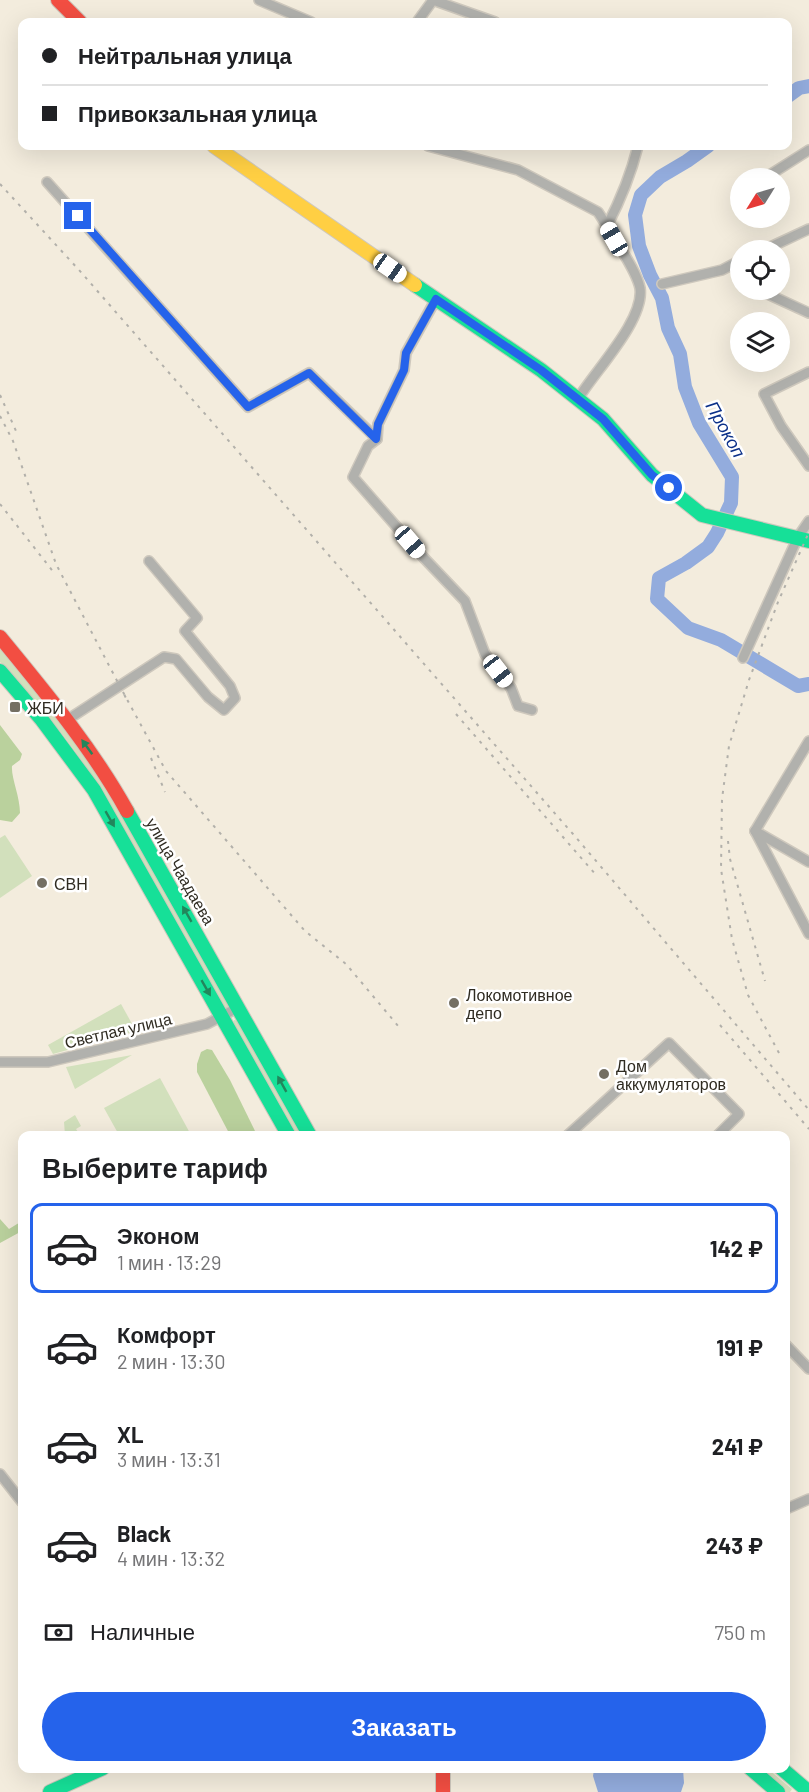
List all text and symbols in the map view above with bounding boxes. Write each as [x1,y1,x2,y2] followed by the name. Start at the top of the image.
[78,42,292,68] text: Нейтральная улица
[78,100,317,126] text: Привокзальная улица
[730,168,790,228] north arrow
[730,168,790,372] map controls
[64,202,91,229] route end
[597,219,631,259] car
[730,240,790,300] button: locate
[370,250,410,286] car
[730,312,790,372] button: layers
[701,397,751,461] water label: Прокоп
[655,474,682,501] route start
[391,523,429,561] car
[480,651,516,691] car
[27,698,64,717] place label: ЖБИ
[8,700,22,714] marker: ЖБИ
[81,739,93,755] one-way arrow
[105,810,115,827] one-way arrow
[143,814,219,928] street label: улица Чаадаева
[54,874,88,893] place label: СВН
[35,876,49,890] marker: СВН
[181,906,192,922] one-way arrow
[201,980,212,996] one-way arrow
[466,985,573,1022] place label: Локомотивное депо
[447,996,461,1010] marker: Локомотивное депо
[63,1008,173,1052] street label: Светлая улица
[616,1056,726,1093] place label: Дом аккумуляторов
[597,1067,611,1081] marker: Дом аккумуляторов
[277,1076,287,1093] one-way arrow
[42,1151,268,1183] text: Выберите тариф
[45,1221,99,1275] icon: car
[117,1222,200,1248] text: Эконом
[710,1235,763,1261] text: 142 ₽
[117,1250,221,1274] text: 1 мин · 13:29
[45,1320,99,1374] icon: car
[117,1321,216,1347] text: Комфорт
[716,1334,763,1360] text: 191 ₽
[117,1349,226,1373] text: 2 мин · 13:30
[45,1419,99,1473] icon: car
[117,1421,143,1447] text: XL
[712,1433,763,1459] text: 241 ₽
[117,1447,221,1471] text: 3 мин · 13:31
[45,1518,99,1572] icon: car
[117,1520,171,1546] text: Black
[706,1532,763,1558] text: 243 ₽
[117,1546,225,1570] text: 4 мин · 13:32
[42,1616,75,1649] icon: cash
[90,1618,195,1644] text: Наличные
[714,1620,766,1644] text: 750 m
[42,1692,766,1761] button: Заказать

